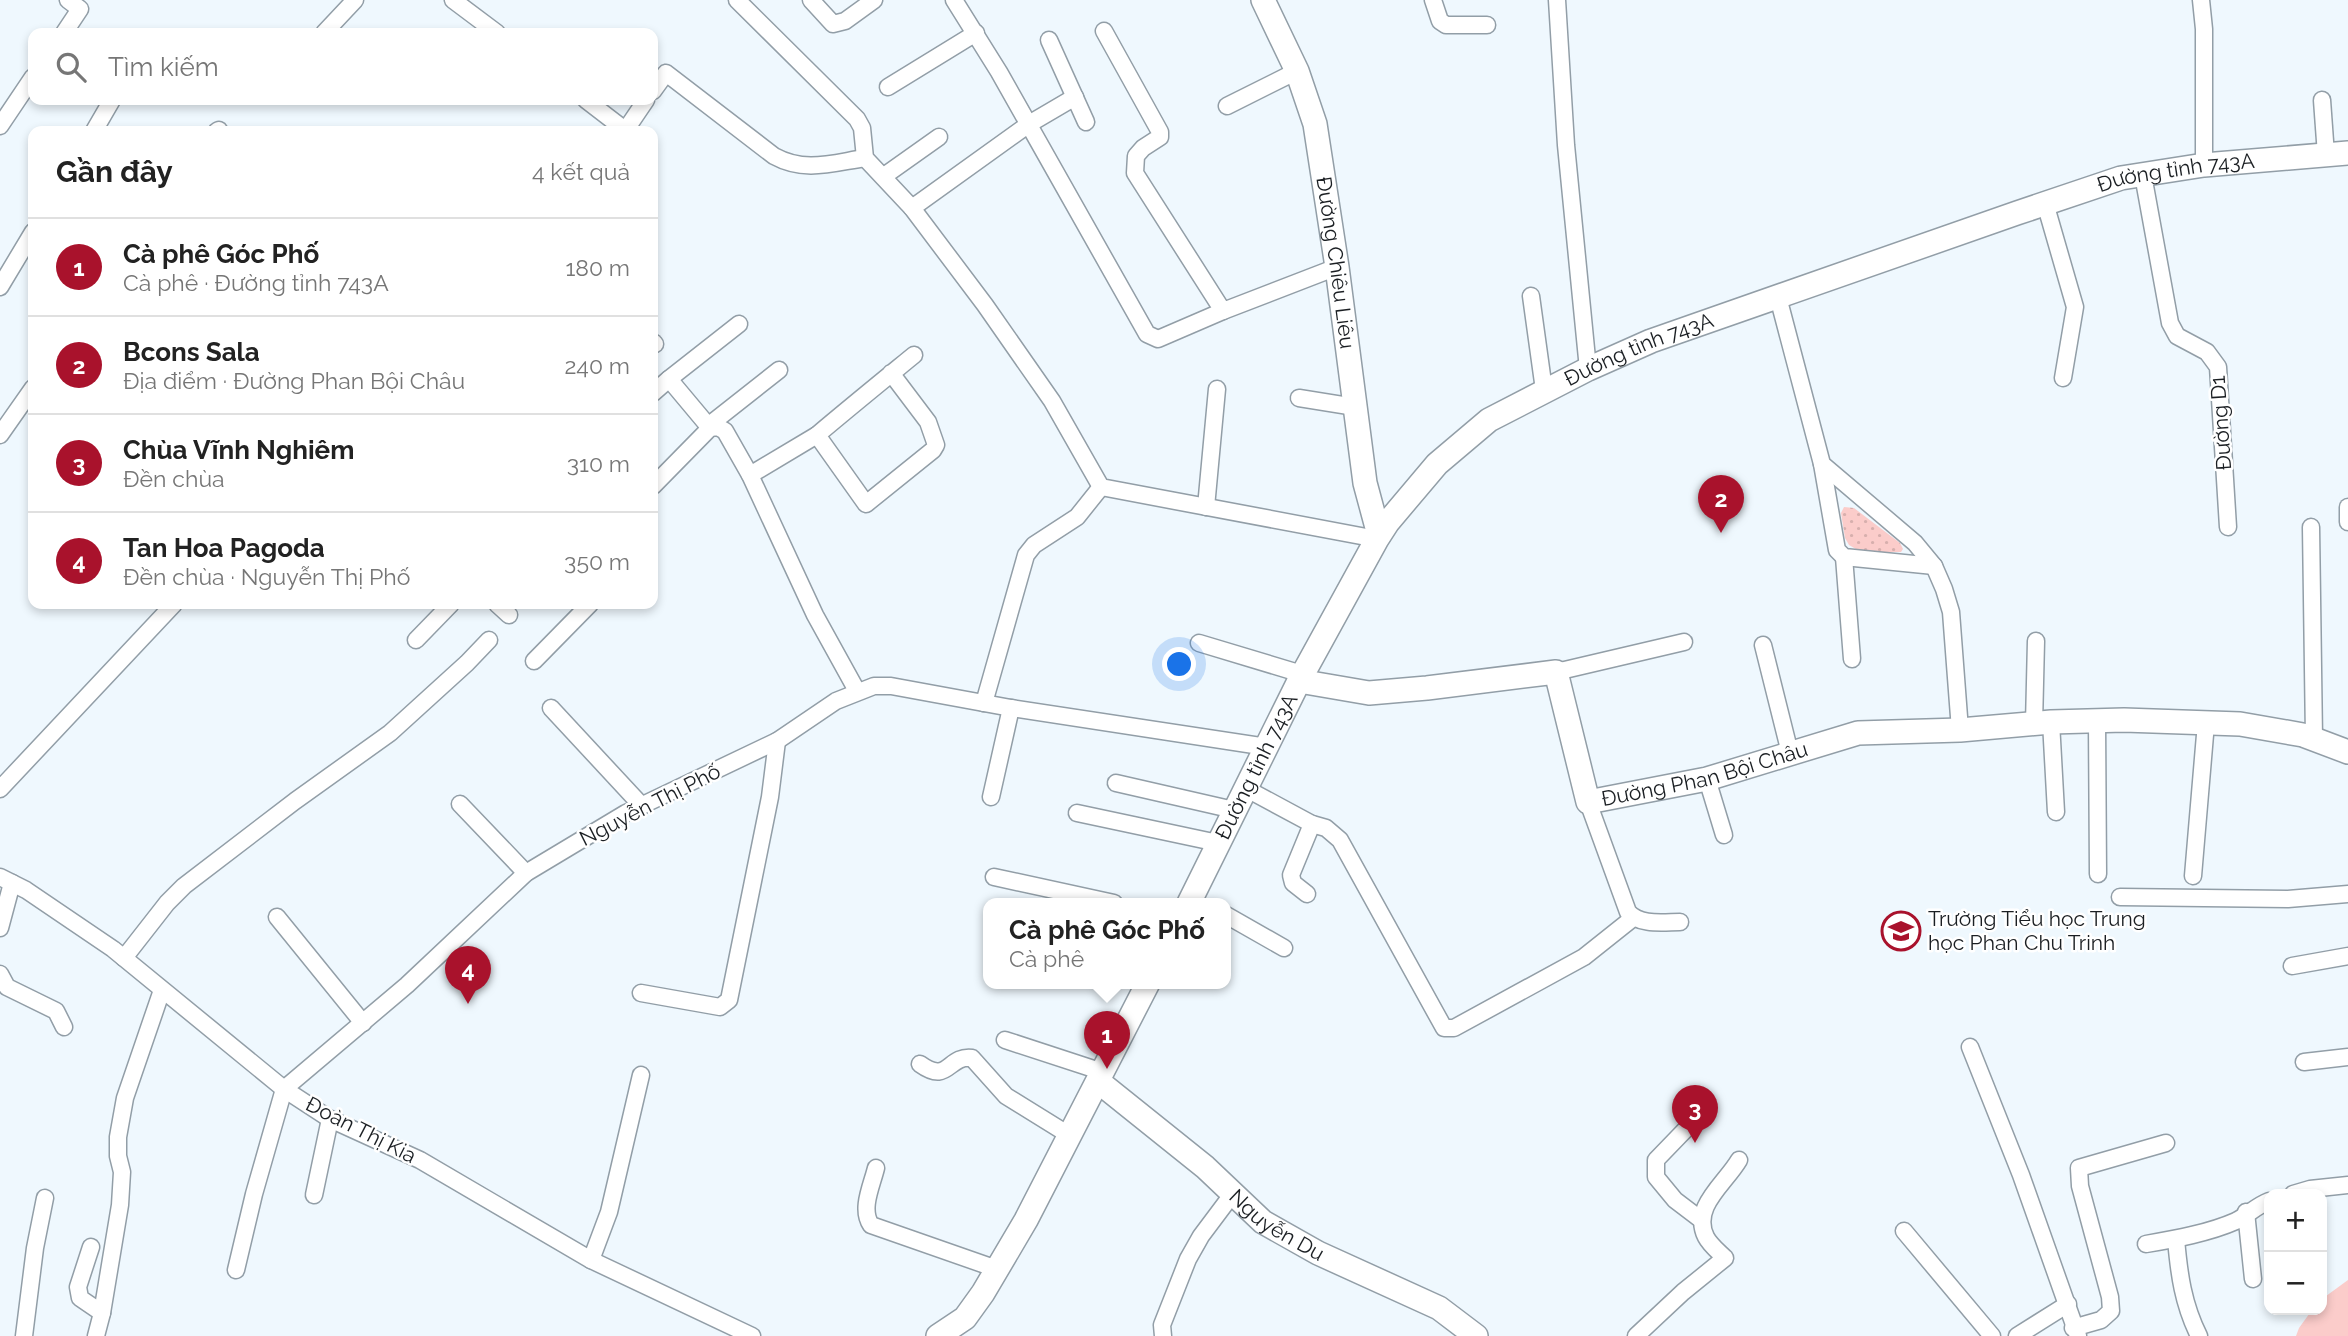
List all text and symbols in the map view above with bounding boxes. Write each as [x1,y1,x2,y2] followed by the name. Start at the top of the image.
[28,28,658,105] search box
[52,48,90,86] icon: search
[108,52,219,82] text: Tìm kiếm
[2094,148,2256,197] street label: Đường tỉnh 743A
[56,154,173,189] text: Gần đây
[532,158,630,185] text: 4 kết quả
[1311,175,1360,350] street label: Đường Chiêu Liêu
[123,239,319,269] text: Cà phê Góc Phố
[73,254,85,281] text: 1
[565,254,630,281] text: 180 m
[123,269,389,296] text: Cà phê · Đường tỉnh 743A
[1560,307,1717,391] street label: Đường tỉnh 743A
[123,337,260,367] text: Bcons Sala
[73,352,85,379] text: 2
[564,352,630,379] text: 240 m
[123,367,465,394] text: Địa điểm · Đường Phan Bội Châu
[2205,375,2236,471] street label: Đường D1
[123,435,354,465] text: Chùa Vĩnh Nghiêm
[73,450,85,477] text: 3
[567,450,630,477] text: 310 m
[123,465,225,492] text: Đền chùa
[1698,475,1744,533] pin: 2
[123,533,325,563] text: Tan Hoa Pagoda
[72,548,86,575] text: 4
[564,548,630,575] text: 350 m
[123,563,410,590] text: Đền chùa · Nguyễn Thị Phố
[1162,647,1196,681] your location
[1209,690,1303,843] street label: Đường tỉnh 743A
[1599,736,1811,811] street label: Đường Phan Bội Châu
[575,758,724,851] street label: Nguyễn Thị Phố
[983,898,1231,989] popup
[1928,906,2146,955] place label: Trường Tiểu học Trung học Phan Chu Trinh
[1880,910,1922,952] school or university icon: Trường Tiểu học Trung học Phan Chu Trinh
[1009,915,1205,945] text: Cà phê Góc Phố
[1009,945,1084,972] text: Cà phê
[445,946,491,1004] pin: 4
[1084,1011,1130,1069] pin: 1
[1672,1085,1718,1143] pin: 3
[302,1091,421,1168] street label: Đoàn Thị Kia
[1224,1184,1329,1266] street label: Nguyễn Du
[2264,1189,2327,1315] map controls
[2264,1189,2327,1252] button: +
[2264,1252,2327,1315] button: −

